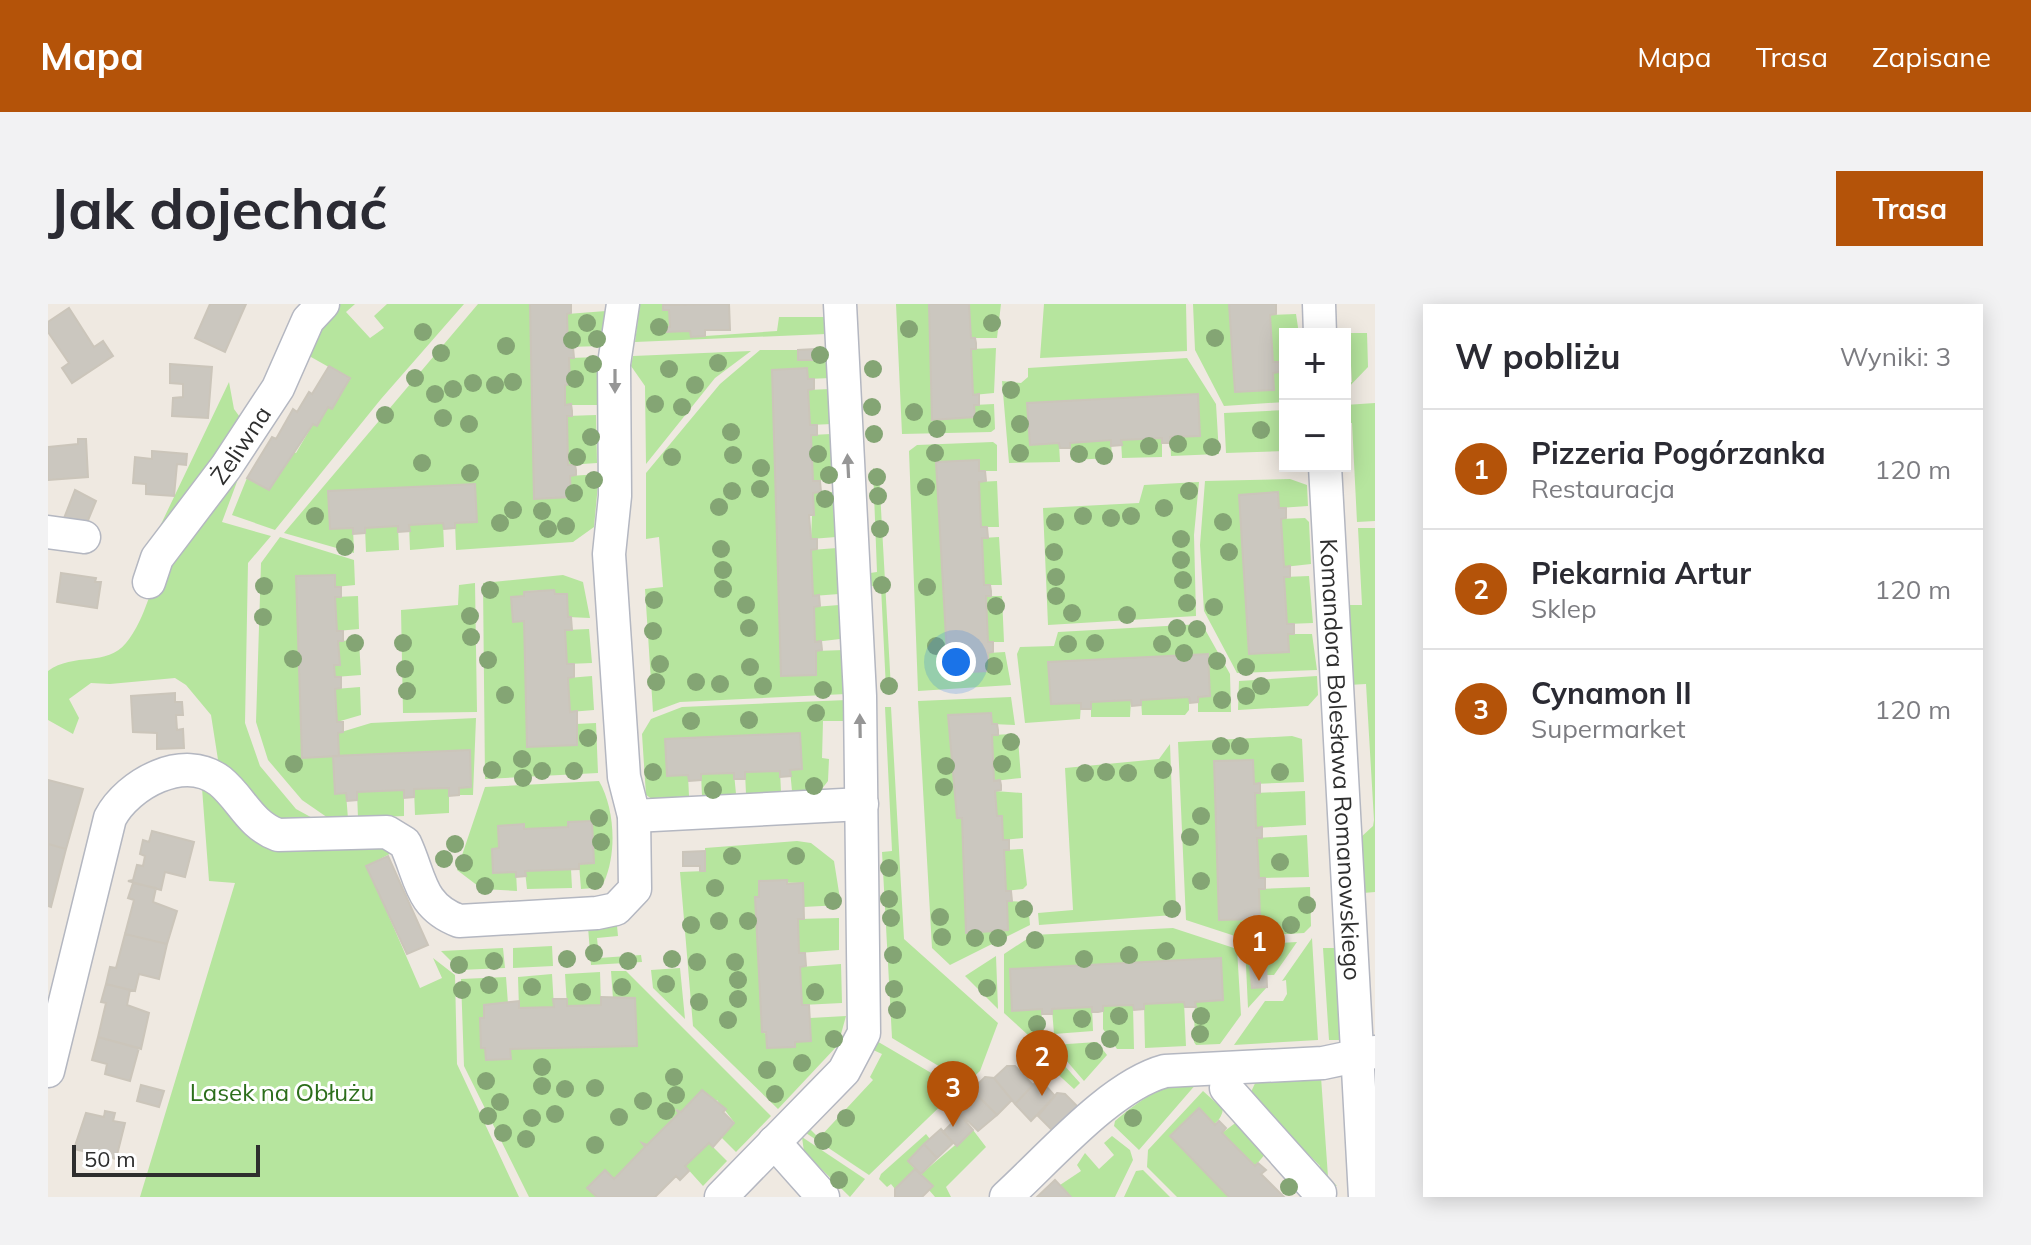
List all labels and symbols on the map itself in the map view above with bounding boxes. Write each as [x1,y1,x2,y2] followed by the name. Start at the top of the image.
[608,369,621,394] one-way arrow
[204,400,277,490] street label: Żeliwna
[841,453,854,478] one-way arrow
[1314,538,1368,981] street label: Komandora Bolesława Romanowskiego
[936,642,976,682] your location
[854,713,867,738] one-way arrow
[1233,915,1285,981] pin: 1
[1016,1030,1068,1096] pin: 2
[927,1061,979,1127] pin: 3
[190,1077,374,1107] park label: Lasek na Obłużu
[72,1141,260,1177] scale bar

